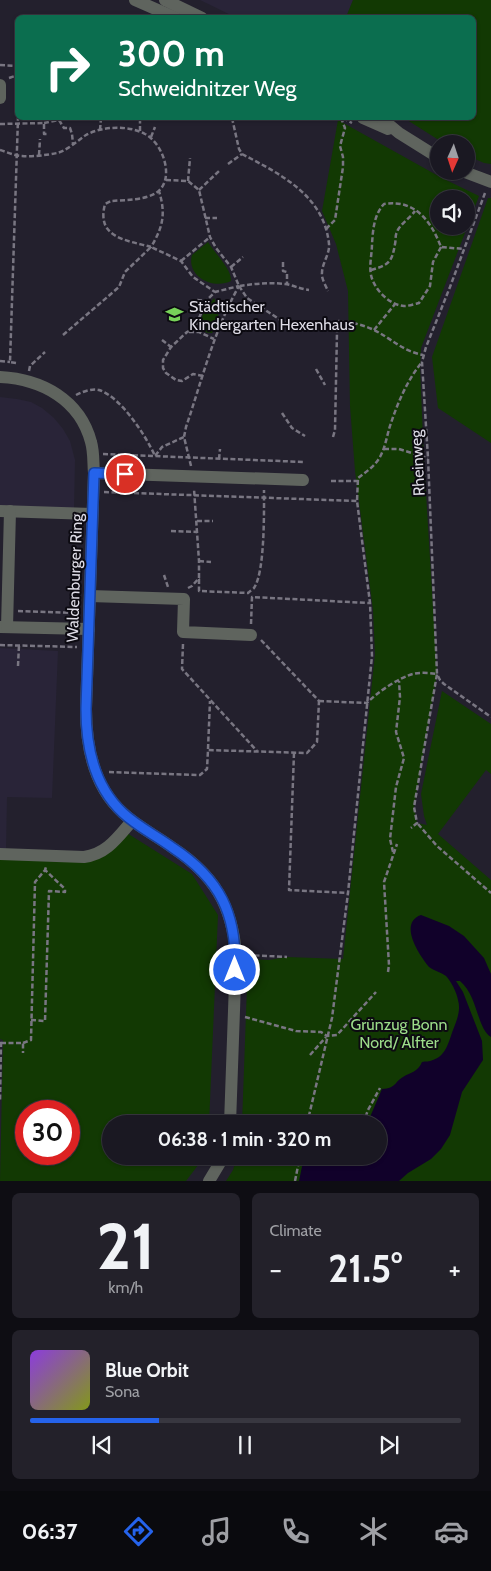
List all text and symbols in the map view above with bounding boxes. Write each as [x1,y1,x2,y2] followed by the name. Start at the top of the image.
[118,32,225,75] text: 300 m
[35,35,100,100] icon: right
[118,75,296,102] text: Schweidnitzer Weg
[430,135,475,180] north arrow
[430,135,475,235] map controls
[430,190,475,235] button: sound
[189,297,355,334] place label: Städtischer Kindergarten Hexenhaus
[165,305,185,325] school or university icon: Städtischer Kindergarten Hexenhaus
[406,428,429,497] street label: Rheinweg
[104,453,146,495] pin
[111,460,139,488] icon: arrive
[63,512,86,643] street label: Waldenburger Ring
[208,943,260,995] position arrow
[351,1015,447,1052] park label: Grünzug Bonn Nord/ Alfter
[15,1100,80,1165] speed limit sign: 30
[158,1128,331,1151] text: 06:38 · 1 min · 320 m
[97,1206,155,1285] text: 21
[270,1221,322,1240] text: Climate
[328,1245,402,1292] text: 21.5°
[270,1252,282,1286] text: −
[449,1252,461,1286] text: +
[108,1278,143,1297] text: km/h
[105,1359,189,1382] text: Blue Orbit
[105,1382,140,1401] text: Sona
[88,1431,116,1459] icon: previous
[231,1431,259,1459] icon: pause
[375,1431,403,1459] icon: next
[121,1514,156,1549] icon: directions
[199,1514,234,1549] icon: music
[278,1514,313,1549] icon: phone
[356,1514,391,1549] icon: climate
[434,1514,469,1549] icon: car
[22,1518,78,1545] text: 06:37

